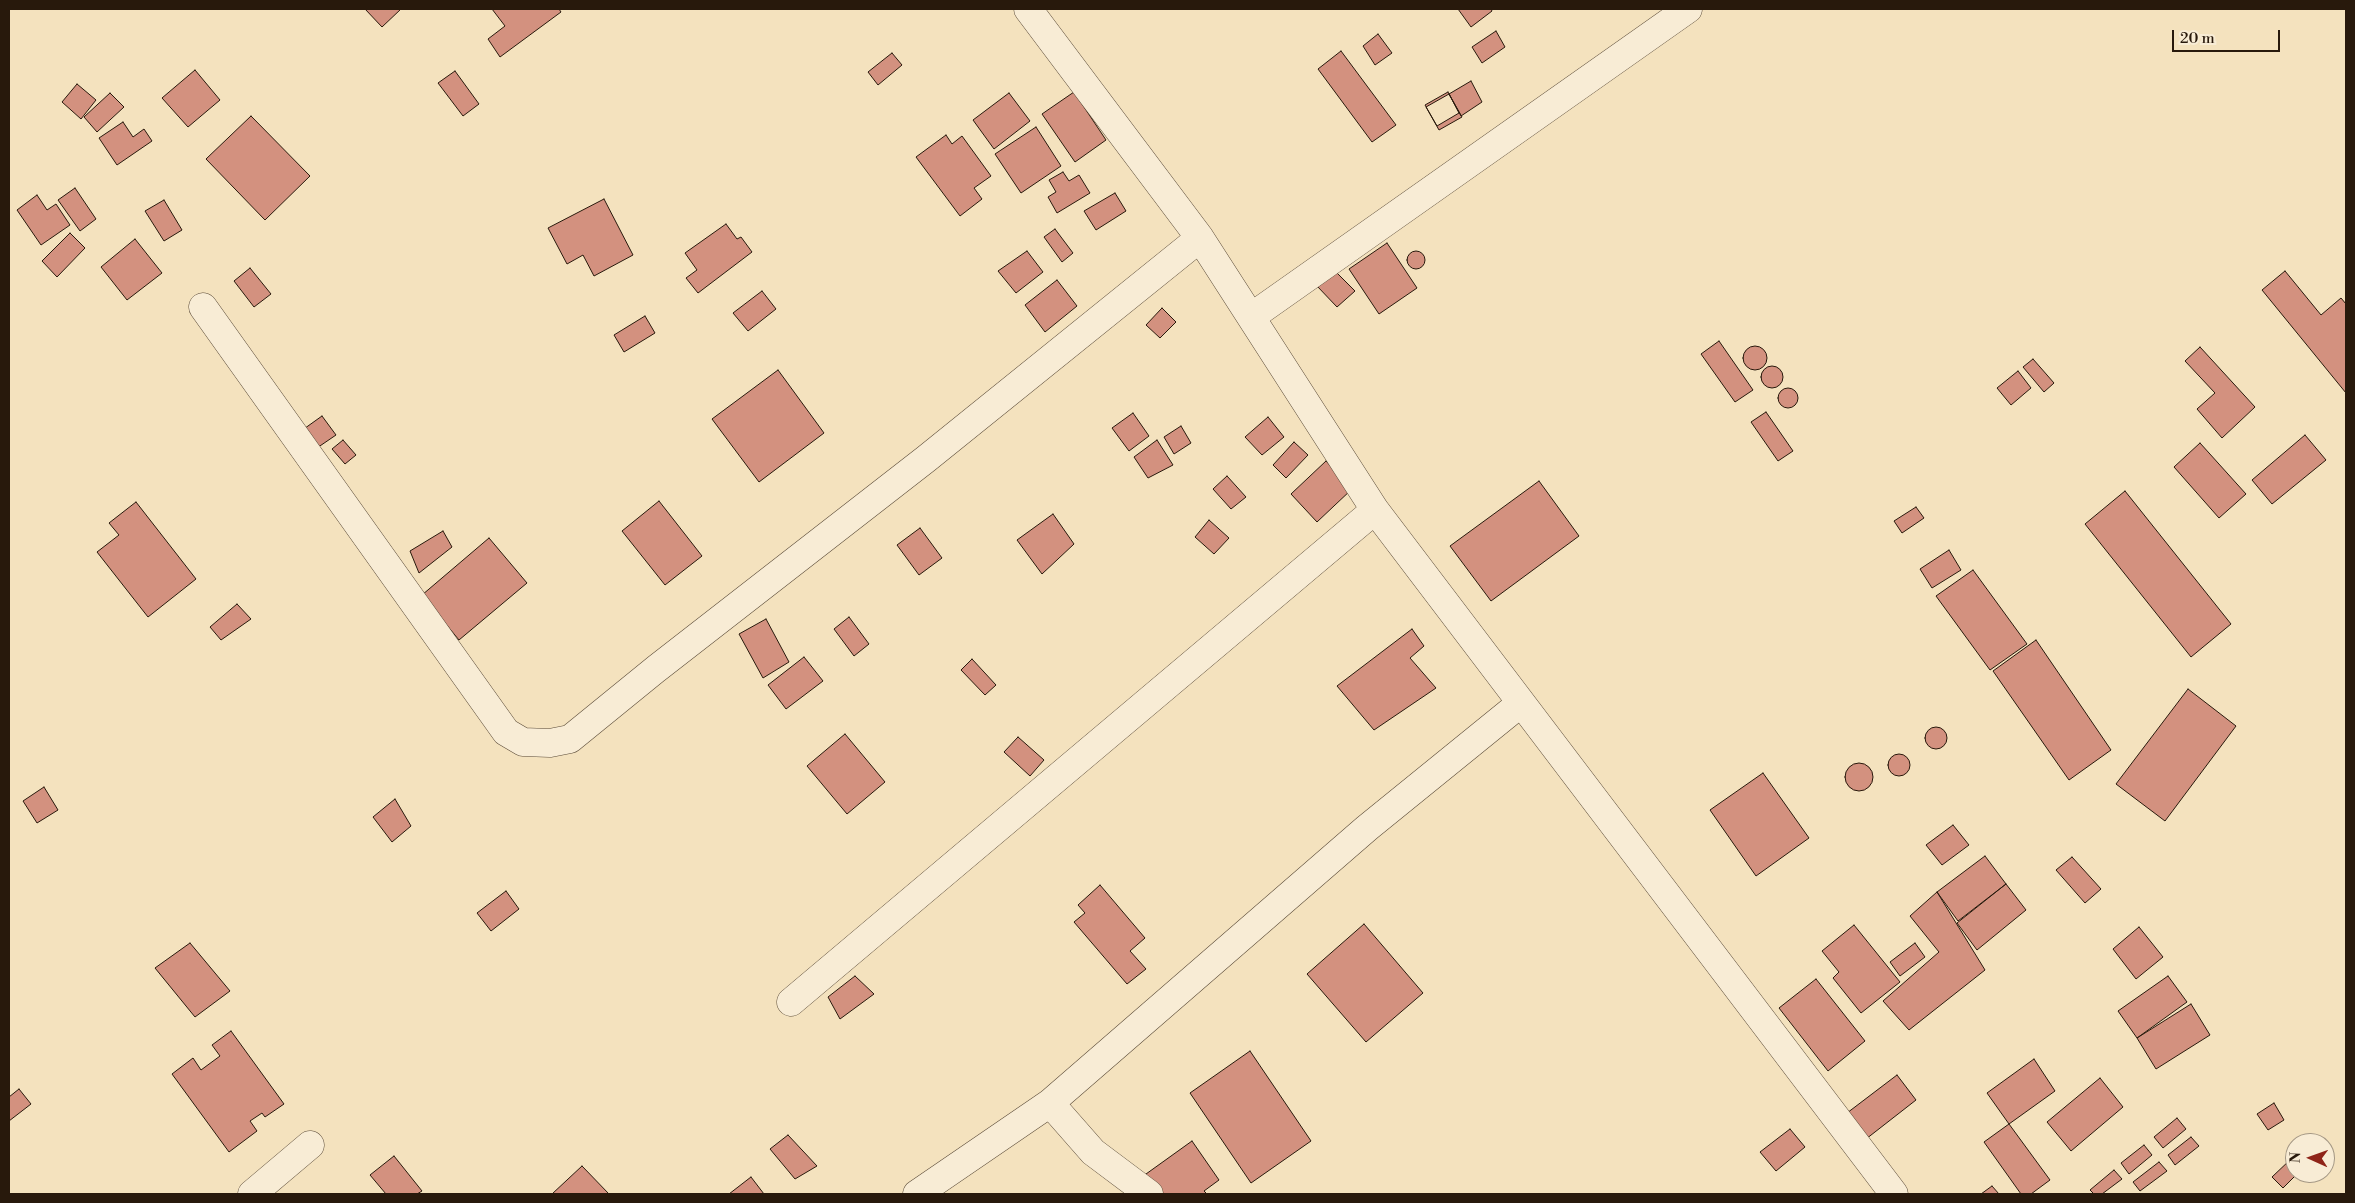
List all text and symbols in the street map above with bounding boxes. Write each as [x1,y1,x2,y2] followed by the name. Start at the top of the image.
[2175,20,2282,52] scale bar
[2180,29,2215,48] text: 20 m
[2285,1133,2335,1183] north arrow
[2287,1152,2305,1163] text: N

